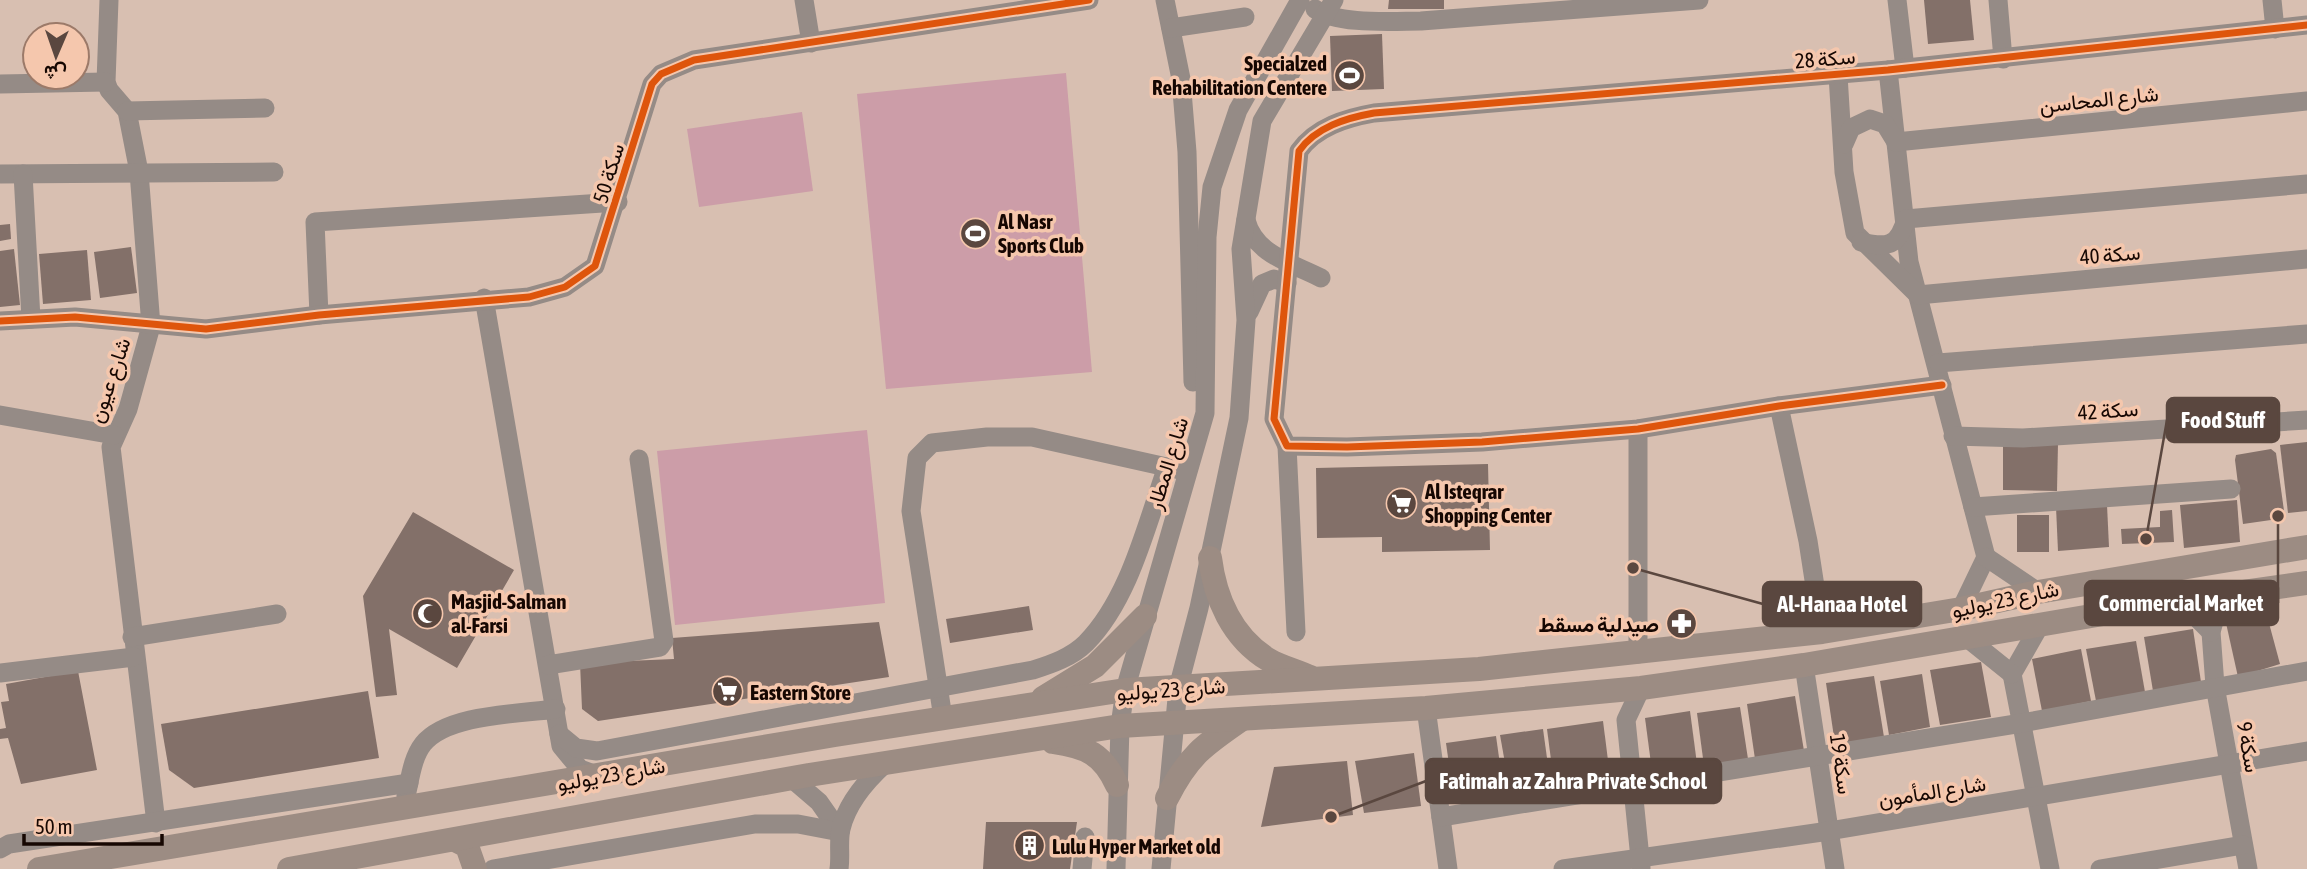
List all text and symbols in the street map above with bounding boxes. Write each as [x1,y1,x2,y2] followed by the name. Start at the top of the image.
[21,21,91,91] north arrow
[1794,43,1856,73] street label: سكة 28
[1152,51,1327,99] place label: Specialzed Rehabilitation Centere
[1333,58,1367,92] sports icon: Specialzed Rehabilitation Centere
[43,61,67,84] text: ش
[2038,81,2160,120] street label: شارع المحاسن
[588,140,628,206] street label: سكة 50
[997,209,1084,257] place label: Al Nasr Sports Club
[958,216,992,250] sports icon: Al Nasr Sports Club
[2079,239,2141,269] street label: سكة 40
[83,334,138,427] street label: شارع عيون
[2077,396,2139,424] street label: سكة 42
[2167,398,2279,442] callout: Food Stuff
[2181,407,2266,433] text: Food Stuff
[1141,414,1195,514] street label: شارع المطار
[1424,479,1552,527] place label: Al Isteqrar Shopping Center
[1385,486,1419,520] supermarket icon: Al Isteqrar Shopping Center
[1949,576,2061,625] street label: شارع 23 يوليو
[2085,581,2278,625] callout: Commercial Market
[1763,582,1921,626] callout: Al-Hanaa Hotel
[451,589,566,637] place label: Masjid-Salman al-Farsi
[2099,590,2264,616] text: Commercial Market
[1776,591,1908,617] text: Al-Hanaa Hotel
[411,596,445,630] mosque icon: Masjid-Salman al-Farsi
[1665,607,1699,641] pharmacy icon: صيدلية مسقط
[1538,612,1659,637] place label: صيدلية مسقط
[1116,673,1226,708] street label: شارع 23 يوليو
[710,675,744,709] supermarket icon: Eastern Store
[750,680,851,704] place label: Eastern Store
[2233,720,2265,774] street label: سكة 9
[1826,732,1858,796] street label: سكة 19
[555,753,667,798] street label: شارع 23 يوليو
[1426,759,1721,803] callout: Fatimah az Zahra Private School
[1439,768,1708,794] text: Fatimah az Zahra Private School
[1877,771,1988,814] street label: شارع المأمون
[24,802,163,846] scale bar
[35,814,73,838] text: 50 m
[1012,829,1046,863] building icon: Lulu Hyper Market old
[1052,834,1221,858] place label: Lulu Hyper Market old

